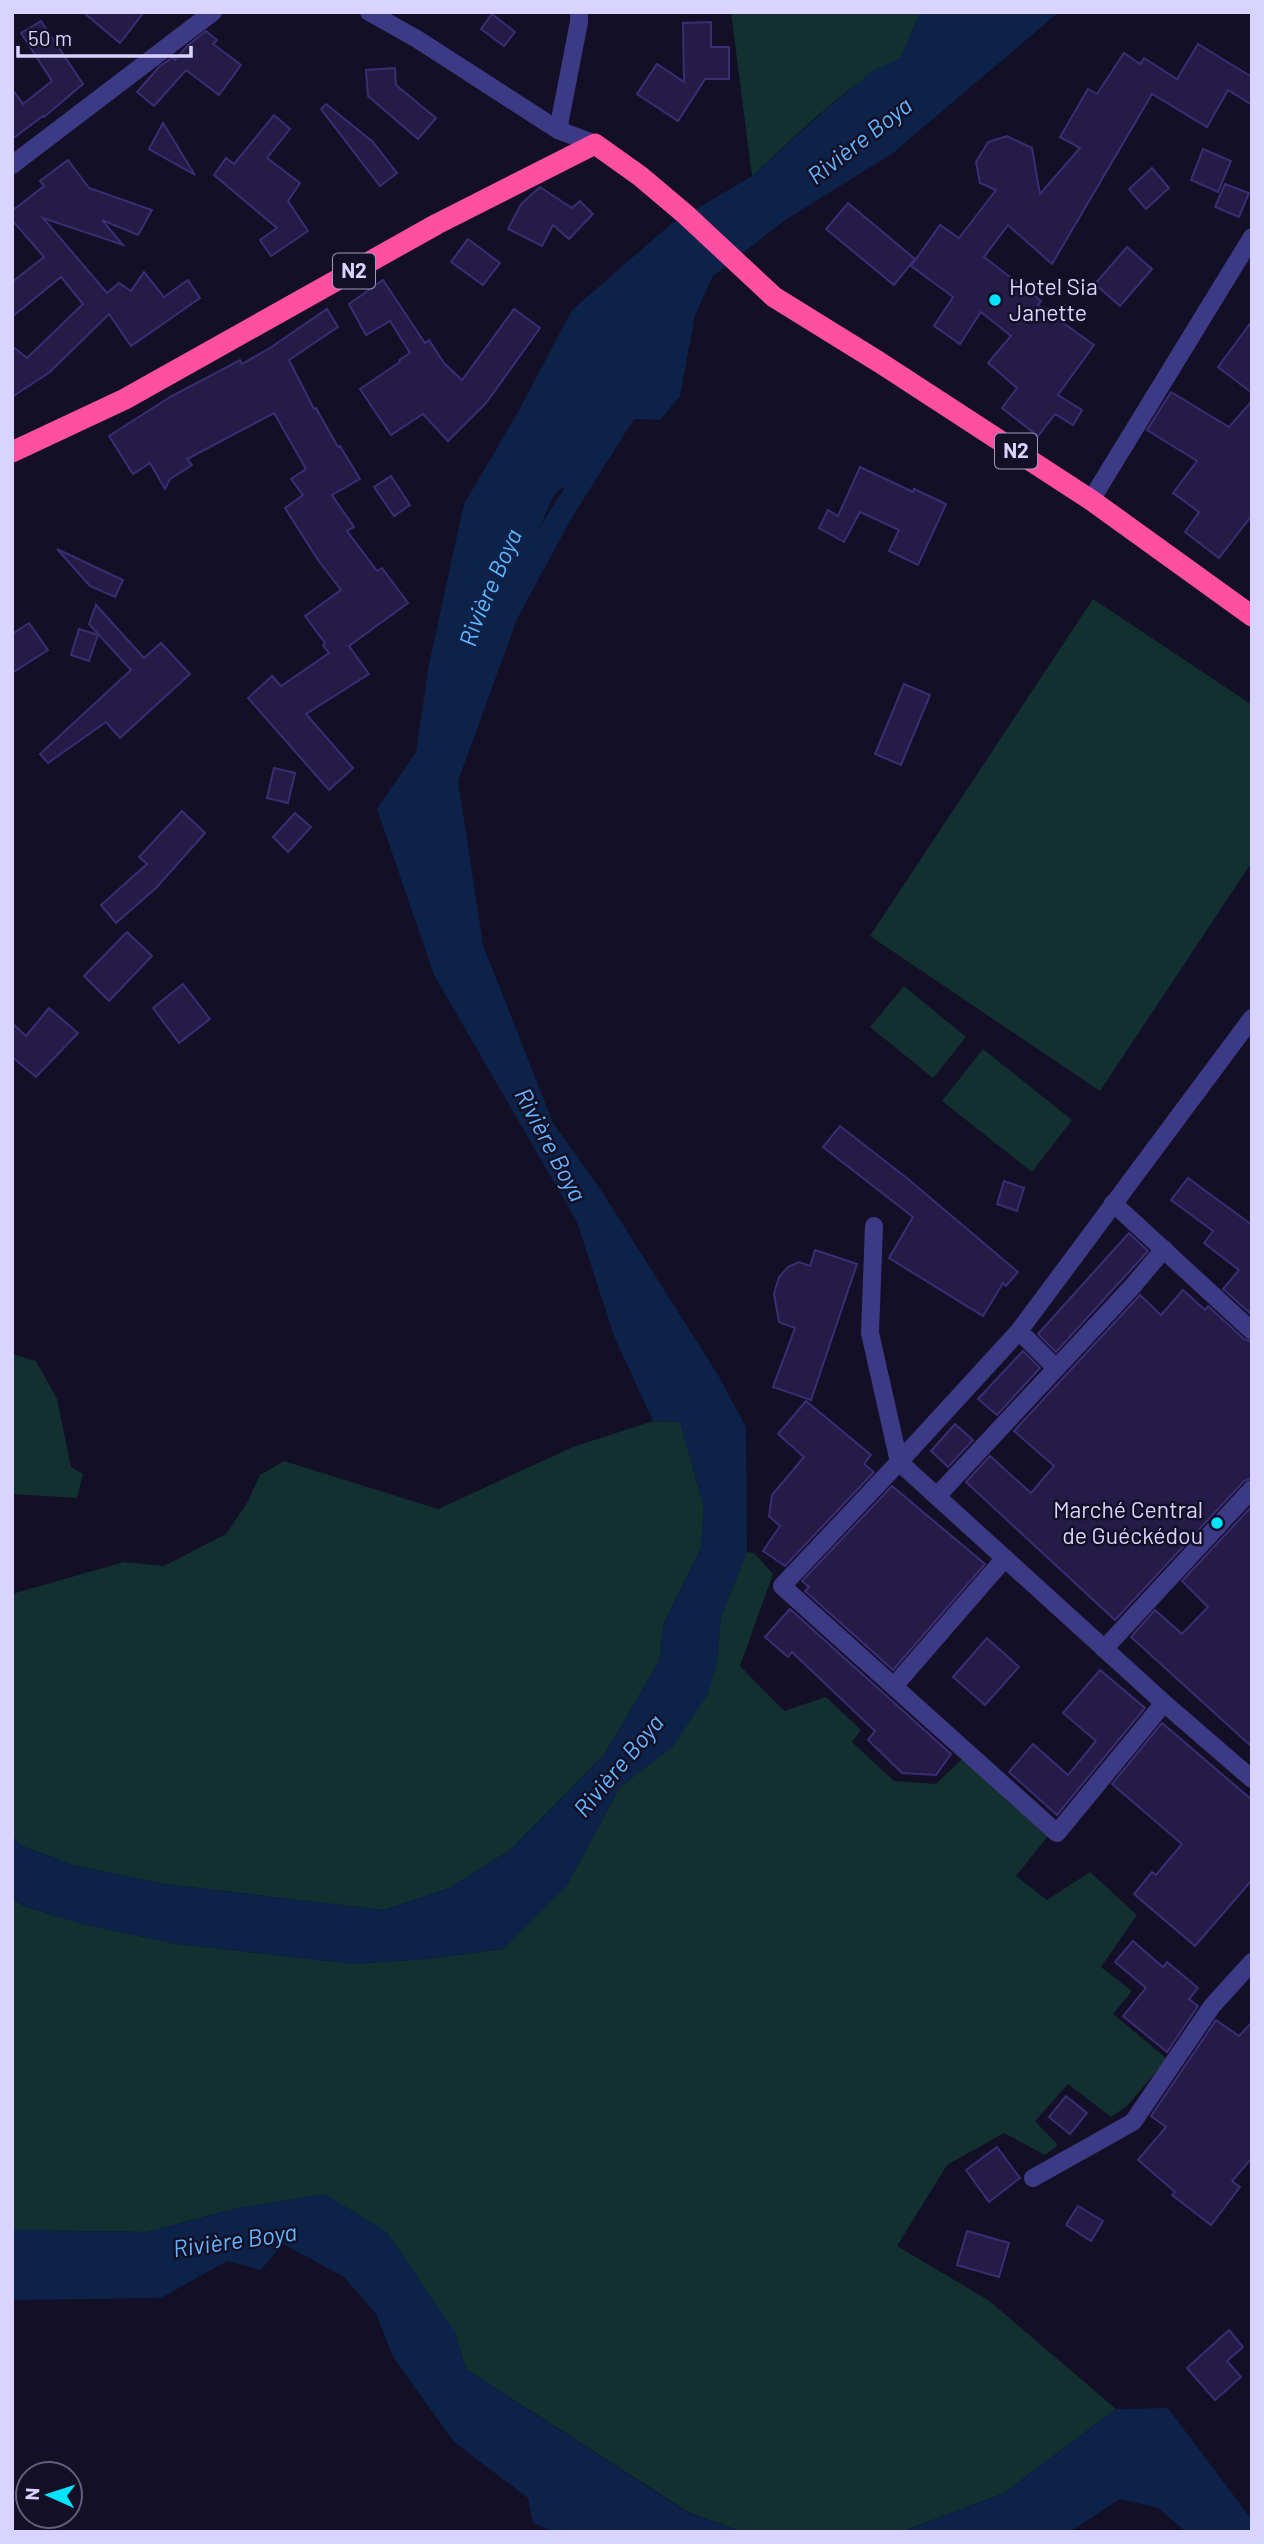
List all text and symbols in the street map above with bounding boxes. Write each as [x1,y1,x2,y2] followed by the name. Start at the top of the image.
[18,14,191,58] scale bar
[28,25,72,50] text: 50 m
[801,90,917,190] water label: Rivière Boya
[333,254,375,288] road number: N2
[1009,272,1098,326] place label: Hotel Sia Janette
[987,292,1003,308] marker: Hotel Sia Janette
[995,434,1037,468] road number: N2
[452,524,527,649] water label: Rivière Boya
[509,1082,593,1206] water label: Rivière Boya
[1053,1495,1203,1549] place label: Marché Central de Guéckédou
[1209,1515,1225,1531] marker: Marché Central de Guéckédou
[567,1708,669,1822] water label: Rivière Boya
[171,2216,299,2263] water label: Rivière Boya
[14,2460,84,2530] north arrow
[20,2487,43,2501] text: N

